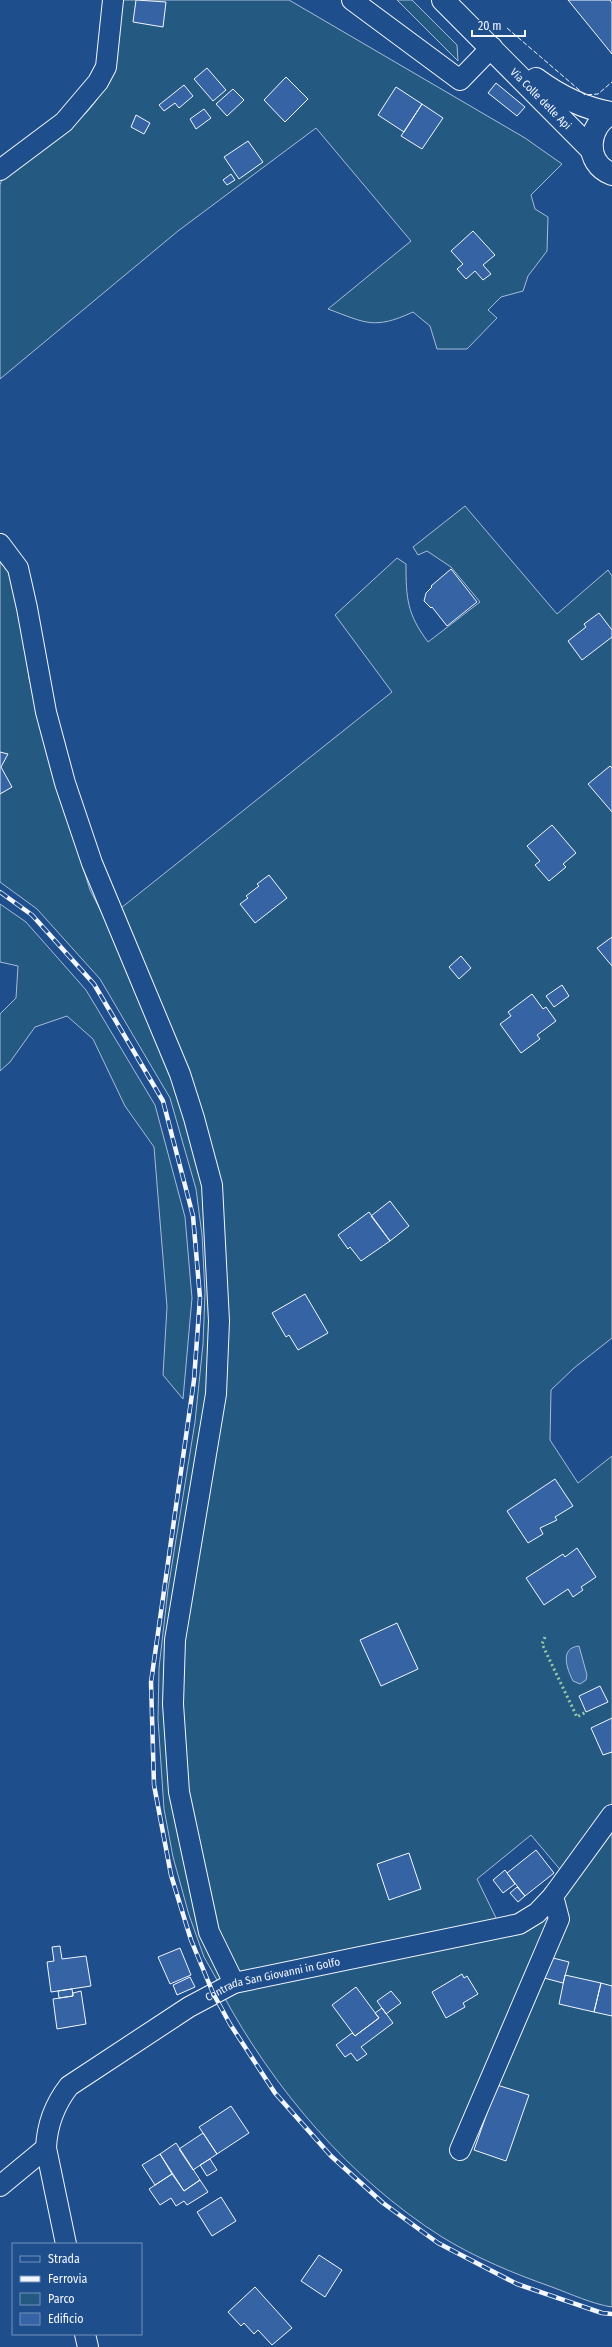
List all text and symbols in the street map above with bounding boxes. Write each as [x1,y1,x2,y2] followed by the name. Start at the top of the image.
[472,12,525,38] scale bar
[478,19,502,33] text: 20 m
[507,66,574,132] street label: Via Colle delle Api
[203,1955,341,2004] street label: Contrada San Giovanni in Golfo
[12,2243,142,2335] legend
[48,2252,80,2266] text: Strada
[48,2272,87,2286] text: Ferrovia
[48,2292,75,2306] text: Parco
[48,2312,84,2326] text: Edificio

